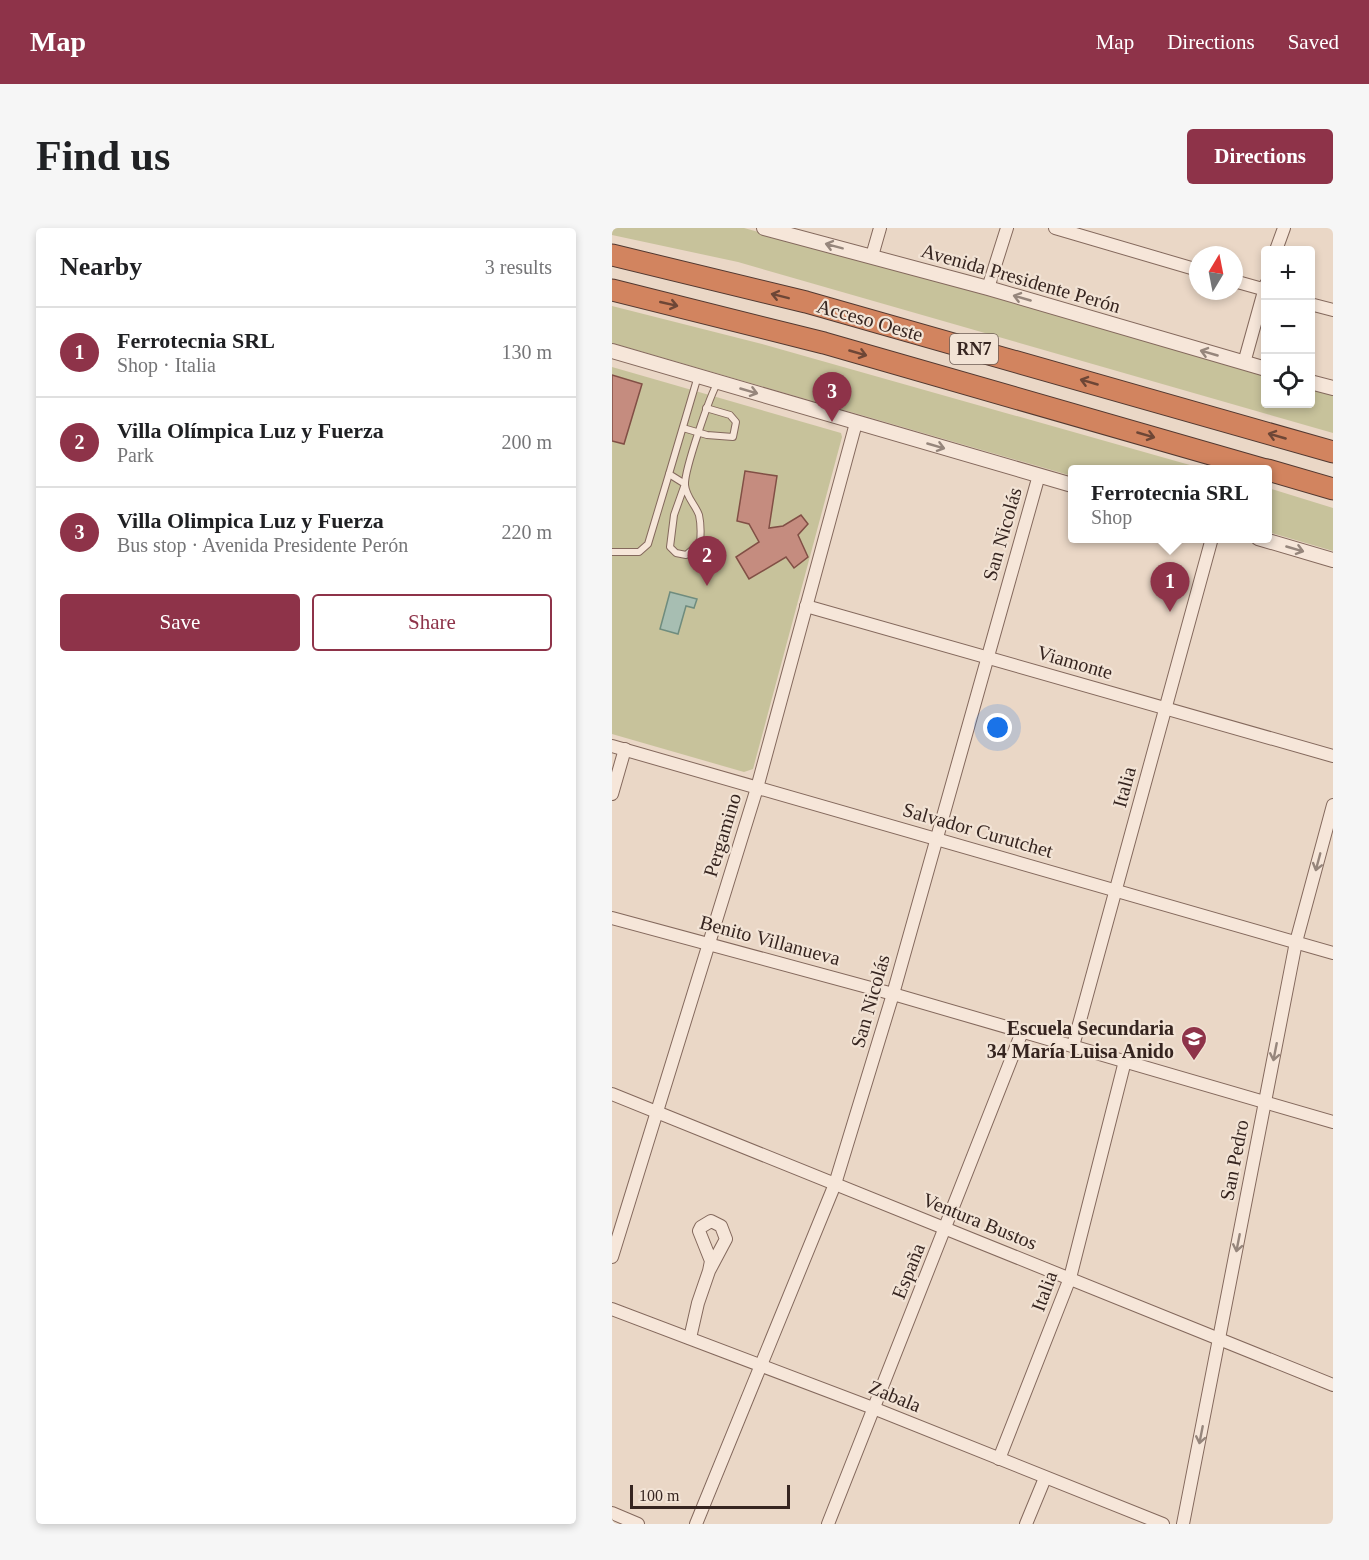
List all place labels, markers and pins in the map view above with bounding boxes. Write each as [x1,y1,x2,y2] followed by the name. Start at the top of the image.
[812,372,852,422] pin: 3
[688,536,727,586] pin: 2
[1150,562,1190,612] pin: 1
[987,1017,1174,1062] place label: Escuela Secundaria 34 María Luisa Anido
[1179,1024,1209,1062] school or university icon: Escuela Secundaria 34 María Luisa Anido

